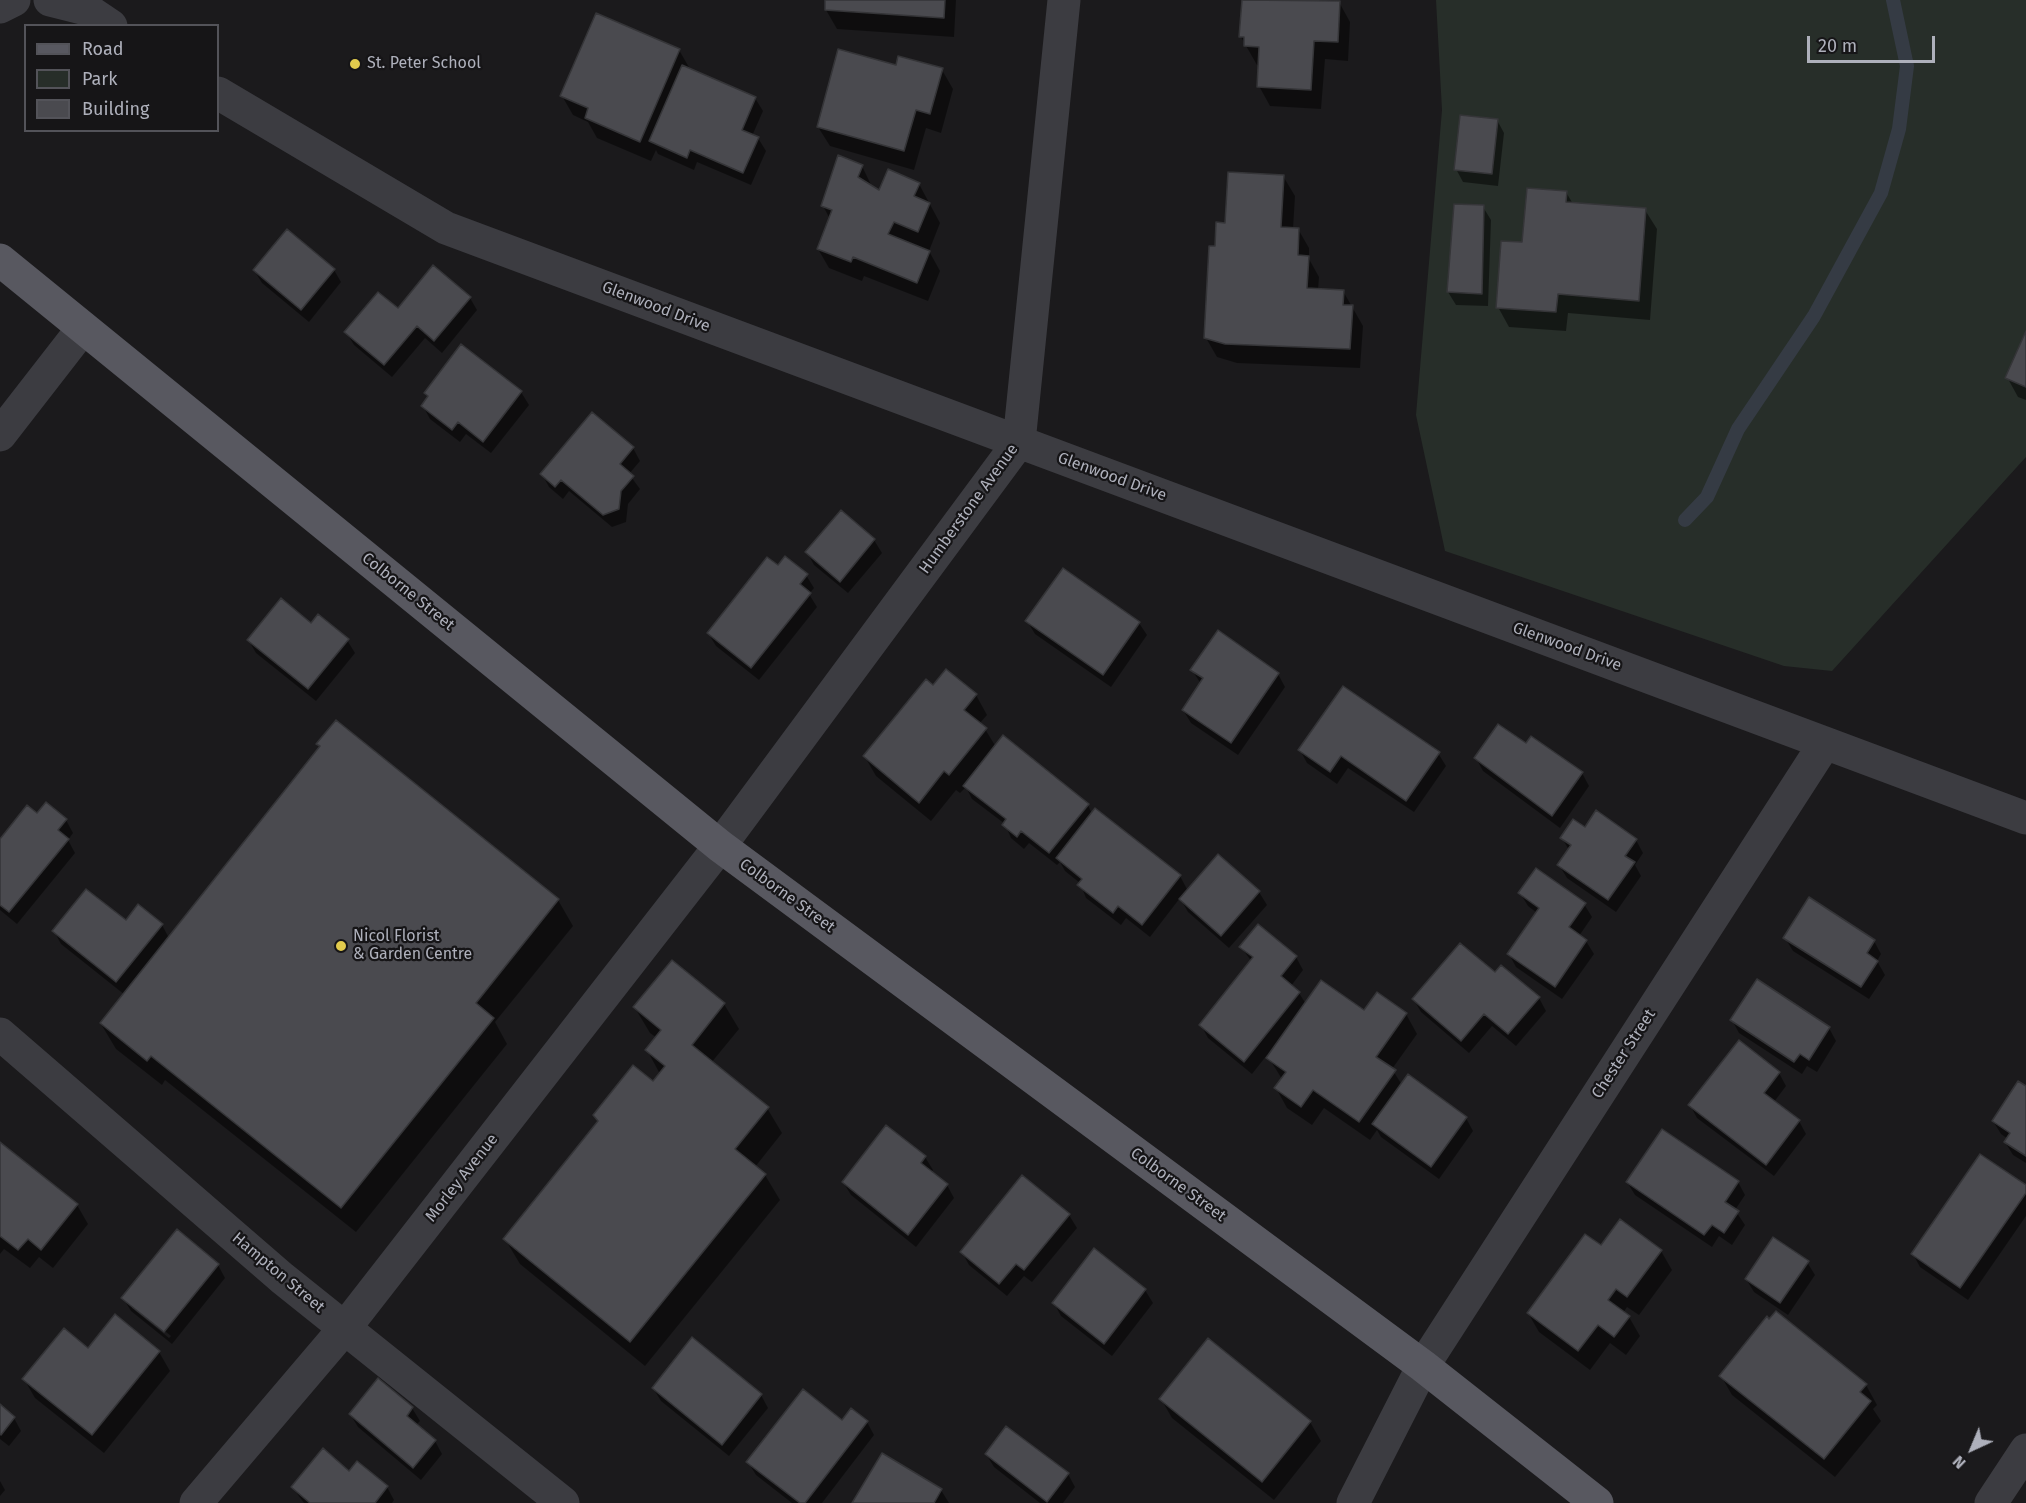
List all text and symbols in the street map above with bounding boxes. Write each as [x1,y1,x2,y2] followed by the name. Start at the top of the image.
[24,24,219,132] legend
[1810,24,1938,62] scale bar
[1818,35,1857,57] text: 20 m
[82,38,124,60] text: Road
[367,54,481,74] place label: St. Peter School
[348,57,362,71] marker: St. Peter School
[82,68,117,90] text: Park
[82,98,149,120] text: Building
[599,278,713,336] street label: Glenwood Drive
[915,440,1023,578] street label: Humberstone Avenue
[1055,448,1169,506] street label: Glenwood Drive
[358,549,458,635] street label: Colborne Street
[1510,618,1624,676] street label: Glenwood Drive
[735,855,839,937] street label: Colborne Street
[353,927,472,965] place label: Nicol Florist & Garden Centre
[334,939,348,953] marker: Nicol Florist & Garden Centre
[1588,1006,1660,1102] street label: Chester Street
[422,1130,502,1226] street label: Morley Avenue
[1126,1144,1230,1226] street label: Colborne Street
[228,1229,328,1317] street label: Hampton Street
[1942,1419,2002,1479] north arrow
[1949,1452,1970,1473] text: N

